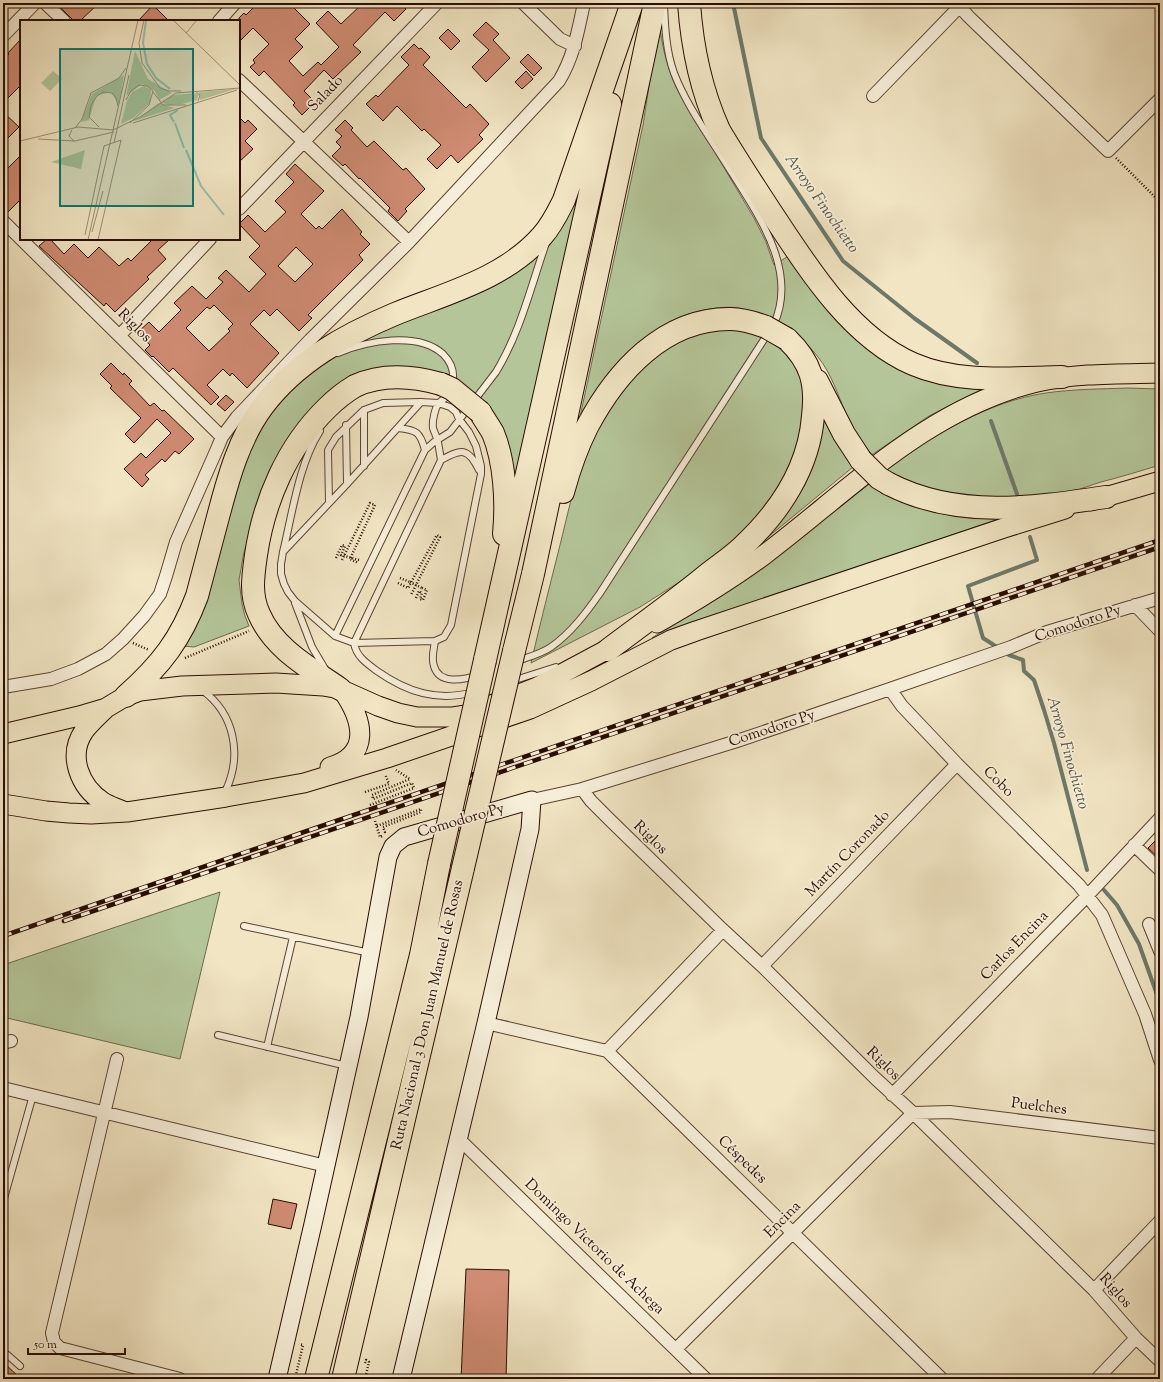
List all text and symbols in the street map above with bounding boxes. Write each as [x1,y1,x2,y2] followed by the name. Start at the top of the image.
[20,20,240,240] inset map
[303,71,349,117] street label: Salado
[778,150,864,258] water label: Arroyo Finochietto
[112,304,156,348] street label: Riglos
[1032,600,1124,648] street label: Comodoro Py
[1040,694,1094,812] water label: Arroyo Finochietto
[726,705,818,753] street label: Comodoro Py
[978,762,1018,802] street label: Cobo
[415,798,507,843] street label: Comodoro Py
[801,806,895,902] street label: Martín Coronado
[628,816,672,860] street label: Riglos
[387,878,469,1152] street label: Ruta Nacional 3 Don Juan Manuel de Rosas
[976,906,1054,986] street label: Carlos Encina
[861,1042,905,1086] street label: Riglos
[1010,1093,1068,1121] street label: Puelches
[713,1131,771,1189] street label: Céspedes
[519,1174,669,1320] street label: Domingo Victorio de Achega
[760,1197,806,1243] street label: Encina
[1094,1269,1136,1313] street label: Riglos
[28,1330,125,1356] scale bar
[33,1336,57,1354] text: 50 m

